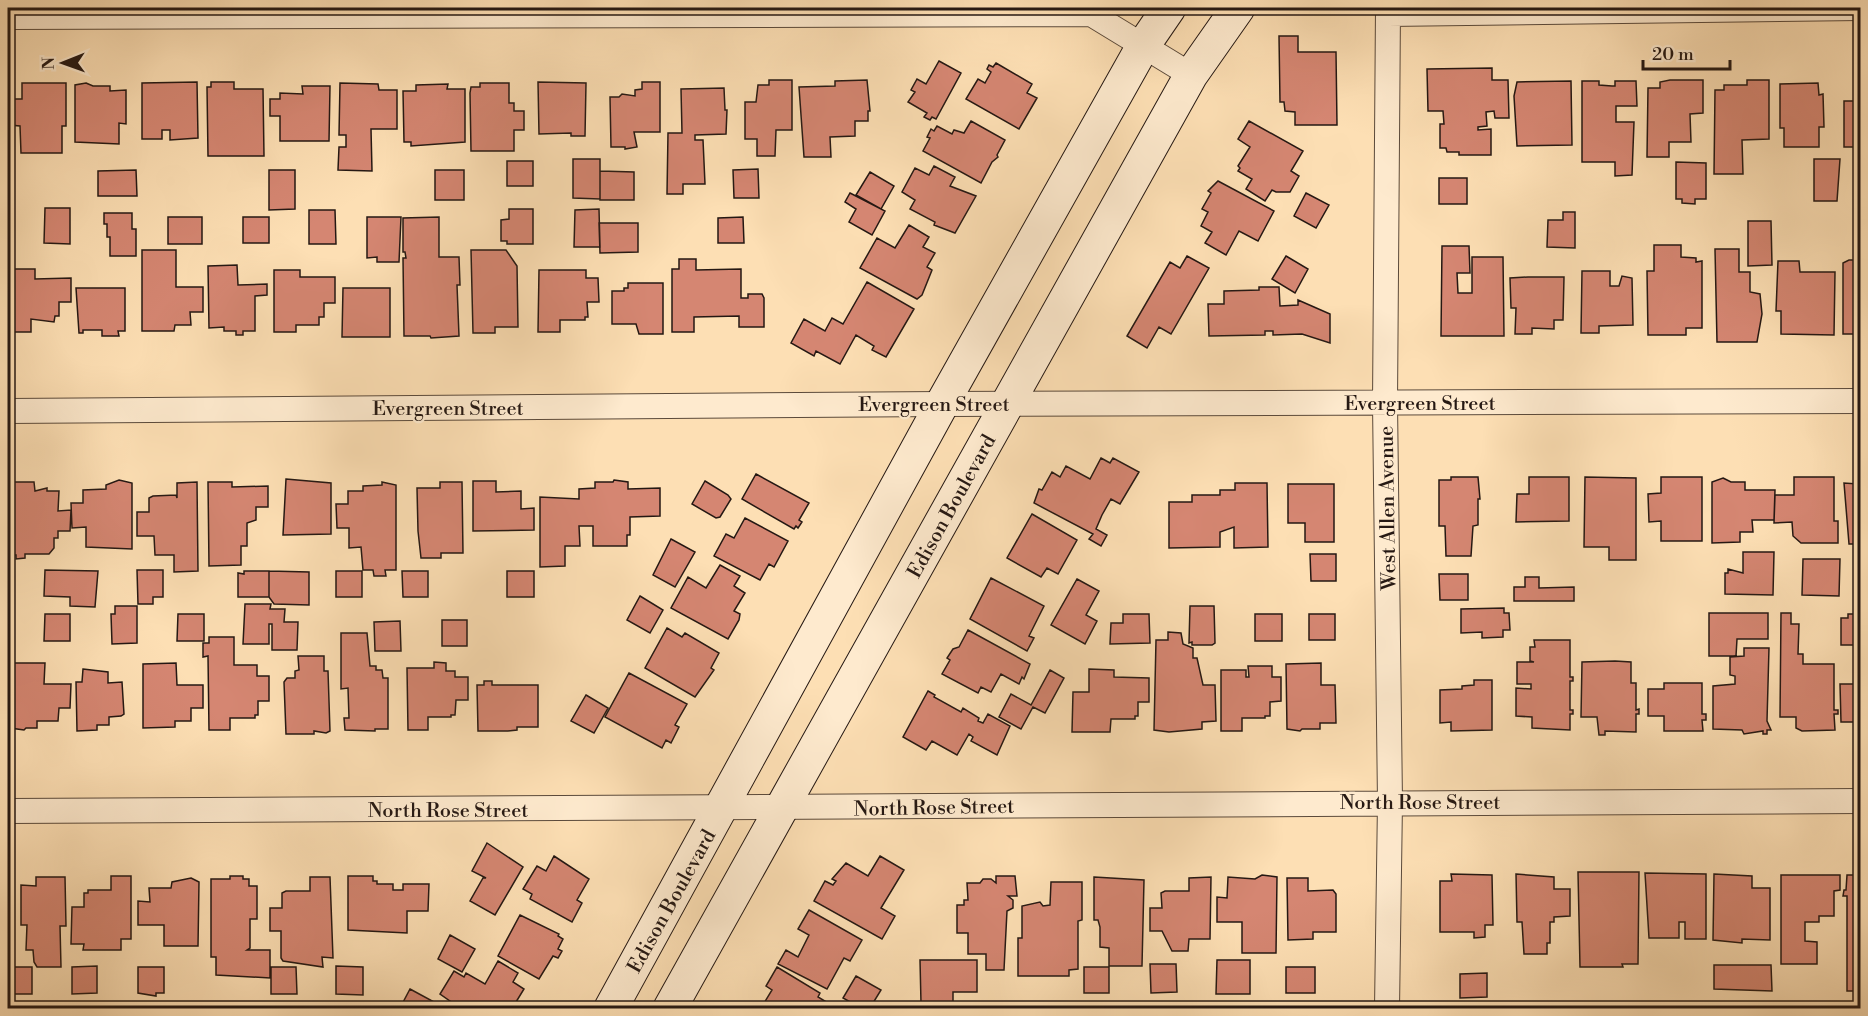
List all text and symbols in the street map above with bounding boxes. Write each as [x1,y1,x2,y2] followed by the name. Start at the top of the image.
[33,33,93,93] north arrow
[1643,33,1730,71] scale bar
[1652,43,1694,66] text: 20 m
[39,56,59,70] text: N
[1344,392,1496,417] street label: Evergreen Street
[858,393,1010,418] street label: Evergreen Street
[372,397,524,422] street label: Evergreen Street
[1375,425,1402,592] street label: West Allen Avenue
[903,430,1002,583] street label: Edison Boulevard
[1340,791,1500,816] street label: North Rose Street
[853,795,1015,822] street label: North Rose Street
[368,799,528,824] street label: North Rose Street
[623,825,722,978] street label: Edison Boulevard

